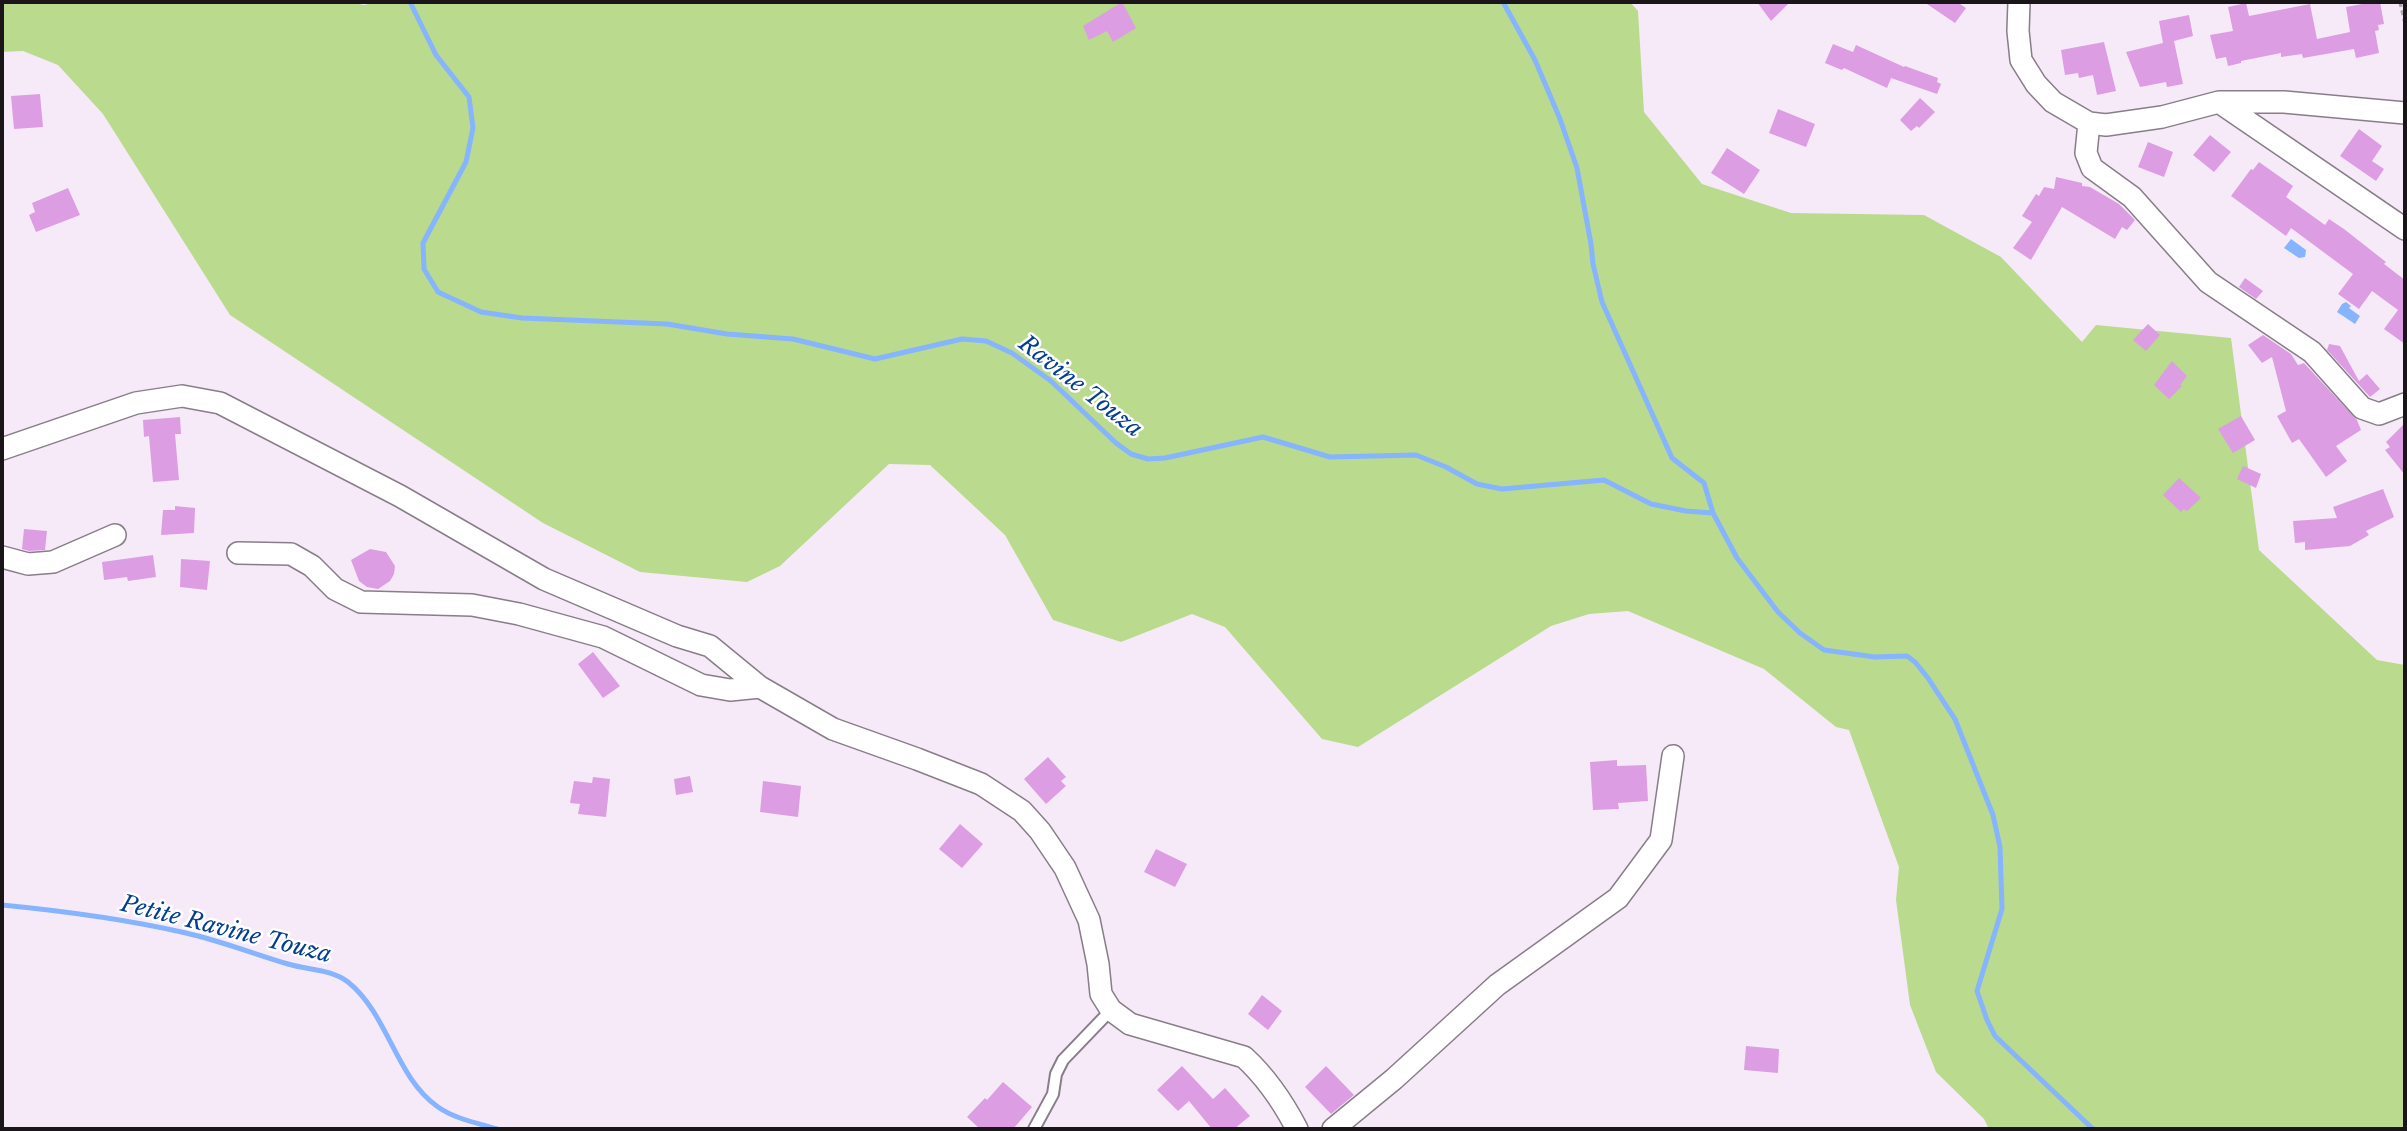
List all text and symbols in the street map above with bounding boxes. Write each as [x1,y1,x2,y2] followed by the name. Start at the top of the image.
[1013,330,1147,444] water label: Ravine Touza
[118,890,334,970] water label: Petite Ravine Touza

